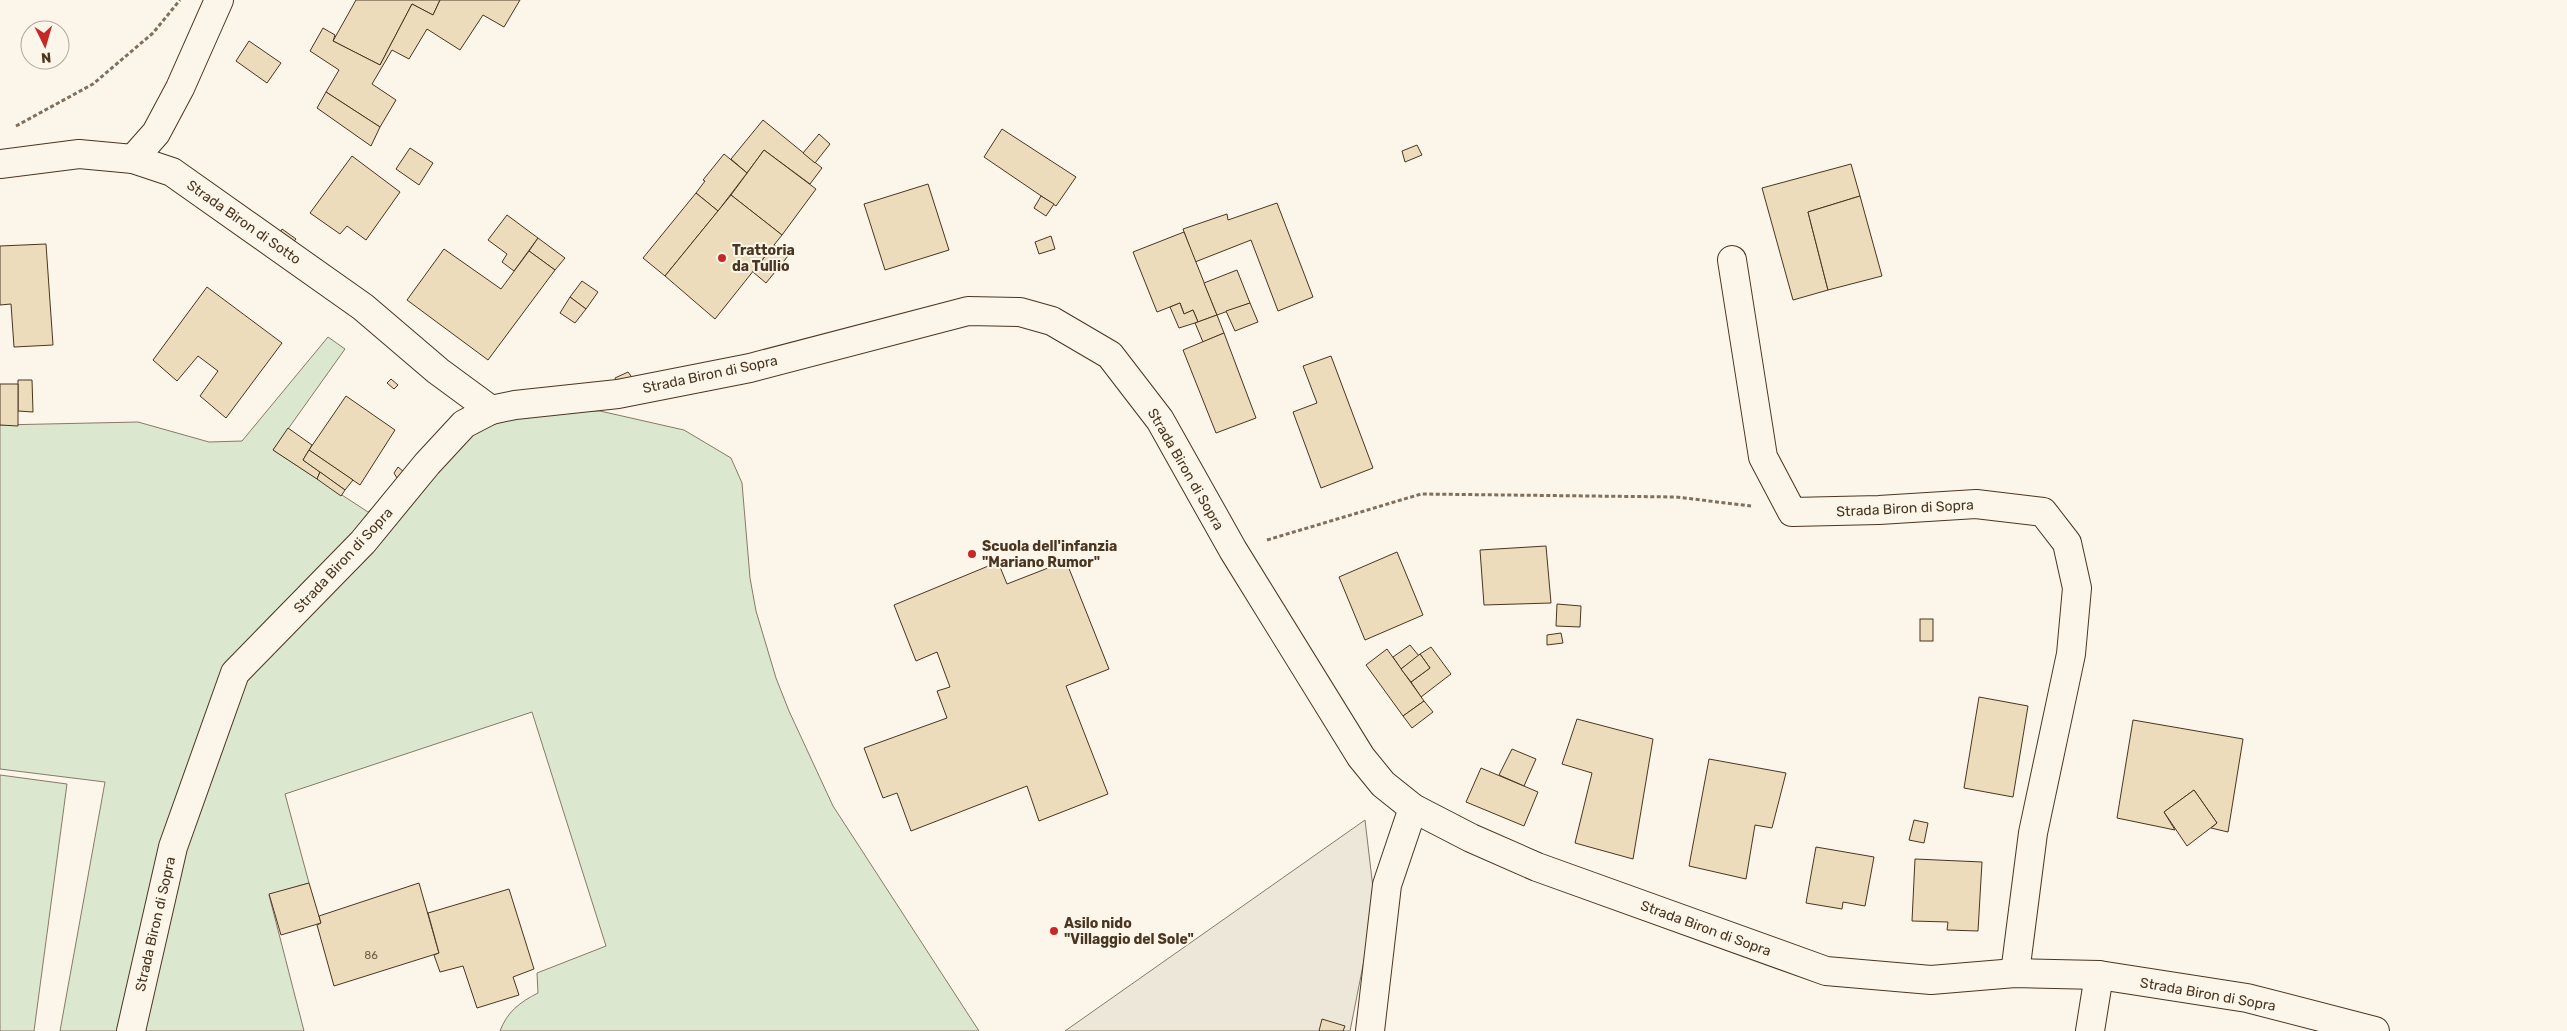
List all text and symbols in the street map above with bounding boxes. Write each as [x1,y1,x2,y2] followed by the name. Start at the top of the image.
[20,20,70,70] north arrow
[40,49,52,66] text: N
[183,177,304,268] street label: Strada Biron di Sotto
[732,242,795,275] place label: Trattoria da Tullio
[716,252,728,264] marker: Trattoria da Tullio
[641,352,779,397] street label: Strada Biron di Sopra
[1144,405,1227,533] street label: Strada Biron di Sopra
[1836,496,1974,521] street label: Strada Biron di Sopra
[290,504,397,616] street label: Strada Biron di Sopra
[982,538,1117,571] place label: Scuola dell'infanzia "Mariano Rumor"
[966,548,978,560] marker: Scuola dell'infanzia "Mariano Rumor"
[132,855,179,993] street label: Strada Biron di Sopra
[1638,897,1773,960] street label: Strada Biron di Sopra
[1064,915,1194,948] place label: Asilo nido "Villaggio del Sole"
[1048,925,1060,937] marker: Asilo nido "Villaggio del Sole"
[364,949,378,962] house number: 86
[2139,974,2277,1015] street label: Strada Biron di Sopra

